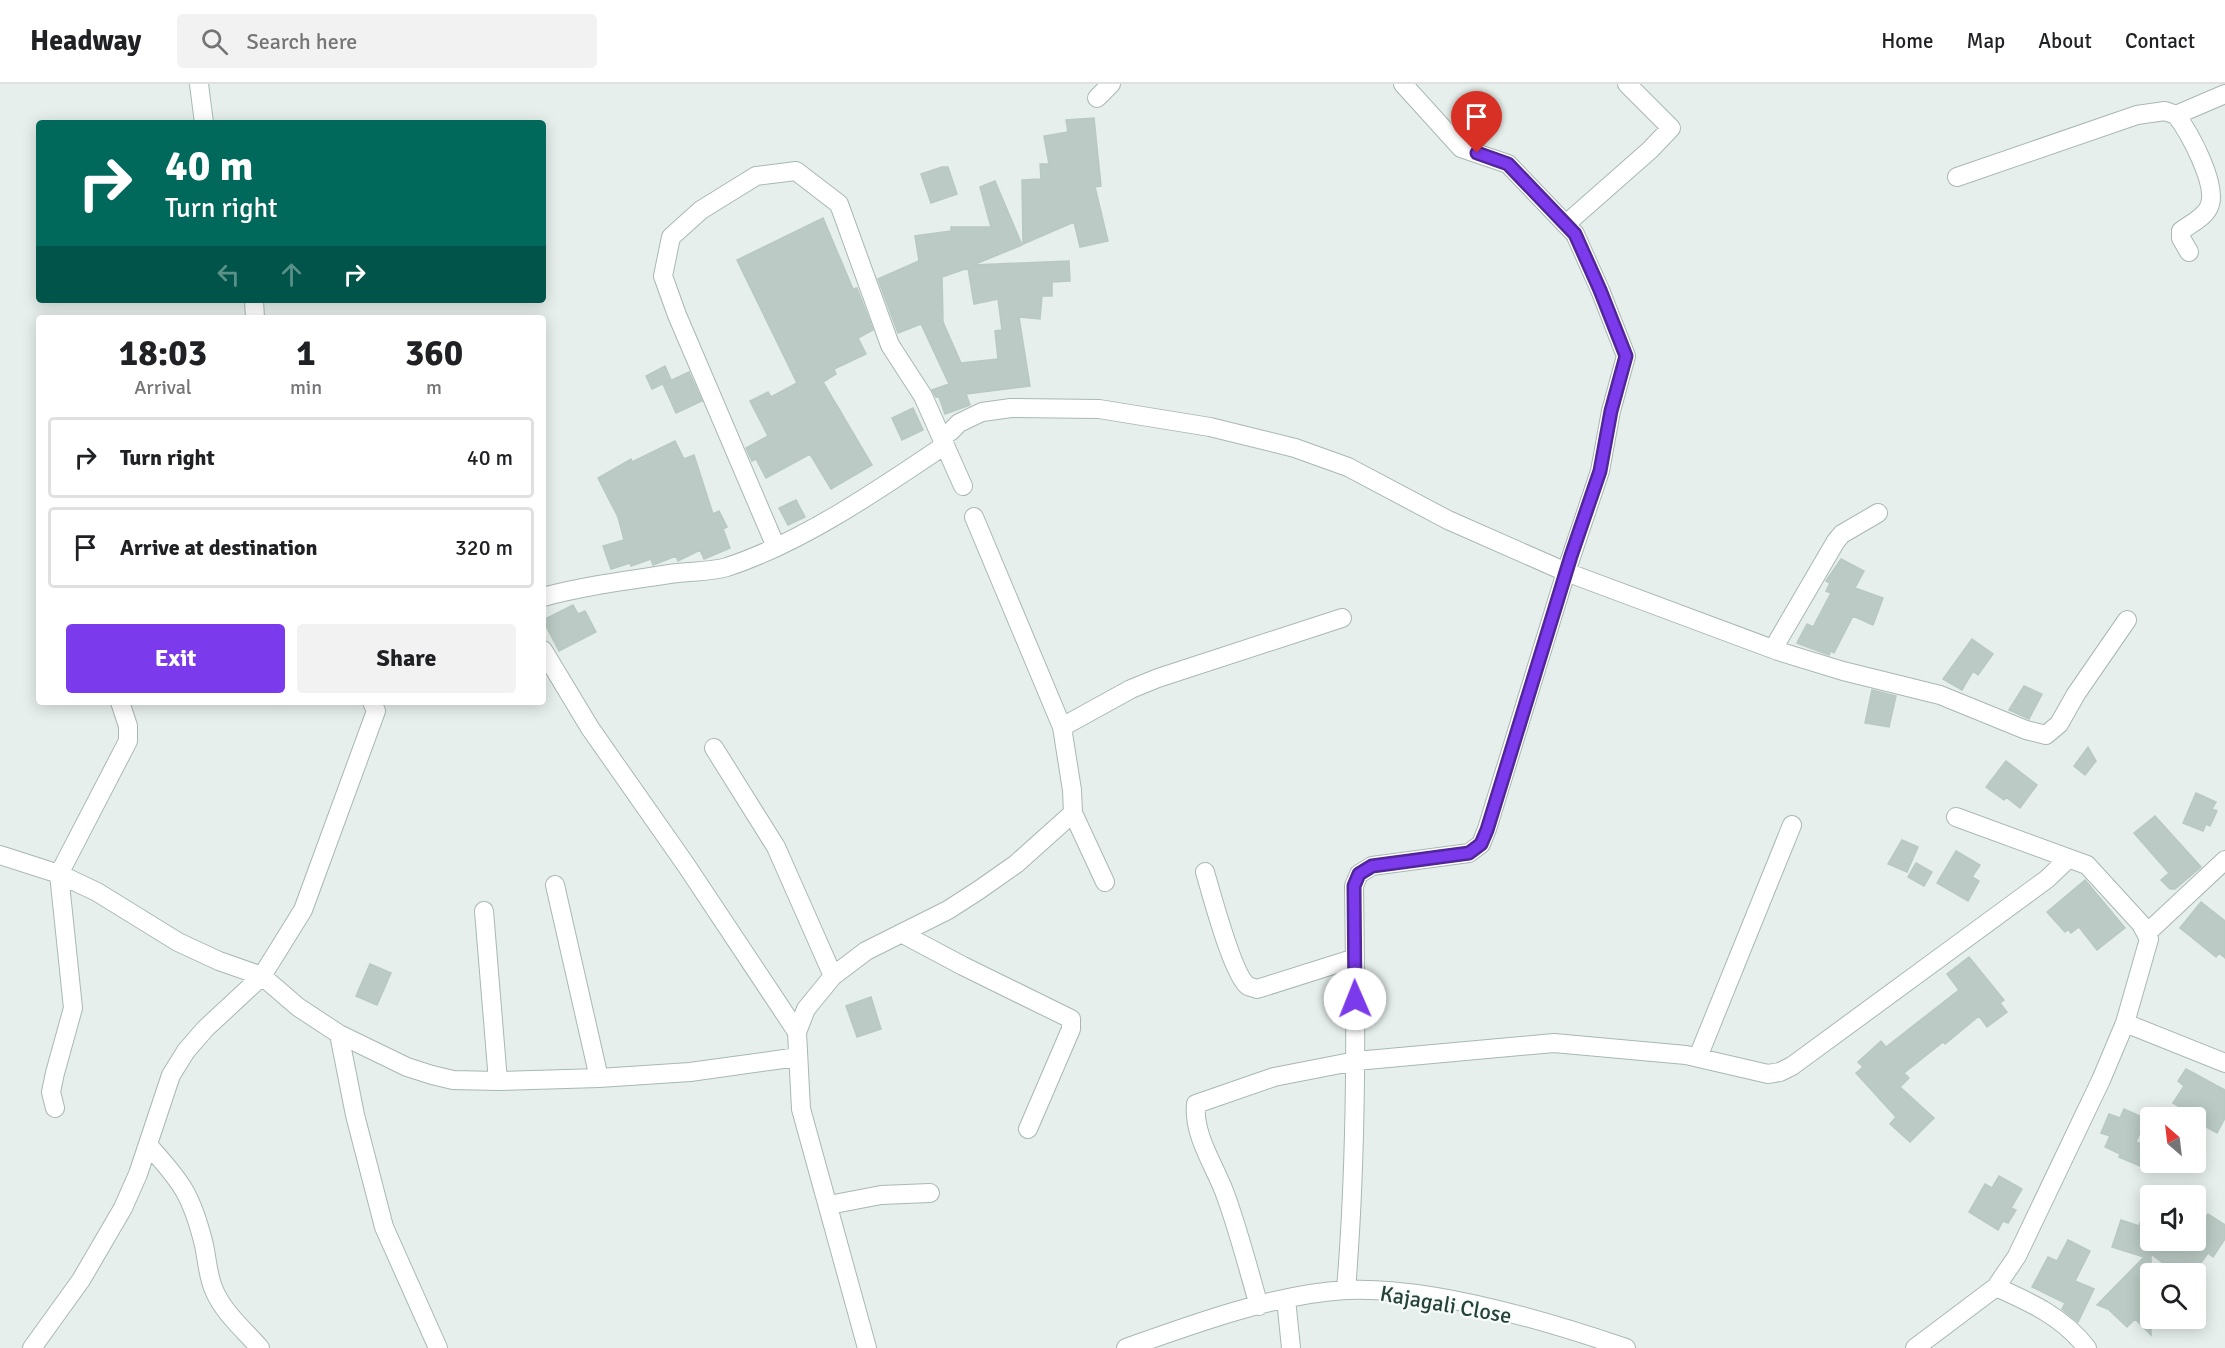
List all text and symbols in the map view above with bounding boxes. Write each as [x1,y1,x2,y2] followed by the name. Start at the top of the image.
[177,14,597,68] search box
[30,24,141,58] text: Headway
[198,25,231,58] icon: search
[246,28,357,55] text: Search here
[1881,28,1934,54] text: Home
[1967,28,2005,54] text: Map
[2038,28,2092,54] text: About
[2125,28,2195,54] text: Contact
[1451,91,1502,153] pin
[1460,100,1493,133] icon: arrive
[165,141,254,192] text: 40 m
[66,144,144,222] icon: right
[165,192,278,225] text: Turn right
[212,258,245,291] icon: left
[275,258,308,291] icon: ahead
[338,258,371,291] icon: right
[119,331,207,376] text: 18:03
[296,331,316,376] text: 1
[405,331,463,376] text: 360
[134,375,192,400] text: Arrival
[290,375,322,400] text: min
[426,375,442,400] text: m
[69,441,102,474] icon: right
[120,444,215,471] text: Turn right
[467,444,513,471] text: 40 m
[69,531,102,564] icon: arrive
[120,534,317,561] text: Arrive at destination
[455,534,513,561] text: 320 m
[66,624,285,693] button: Exit
[297,624,516,693] button: Share
[1323,967,1387,1031] position arrow
[2140,1107,2206,1173] north arrow
[2140,1107,2206,1329] map controls
[2140,1185,2206,1251] button: sound
[2140,1263,2206,1329] button: search
[1378,1280,1514,1329] street label: Kajagali Close

